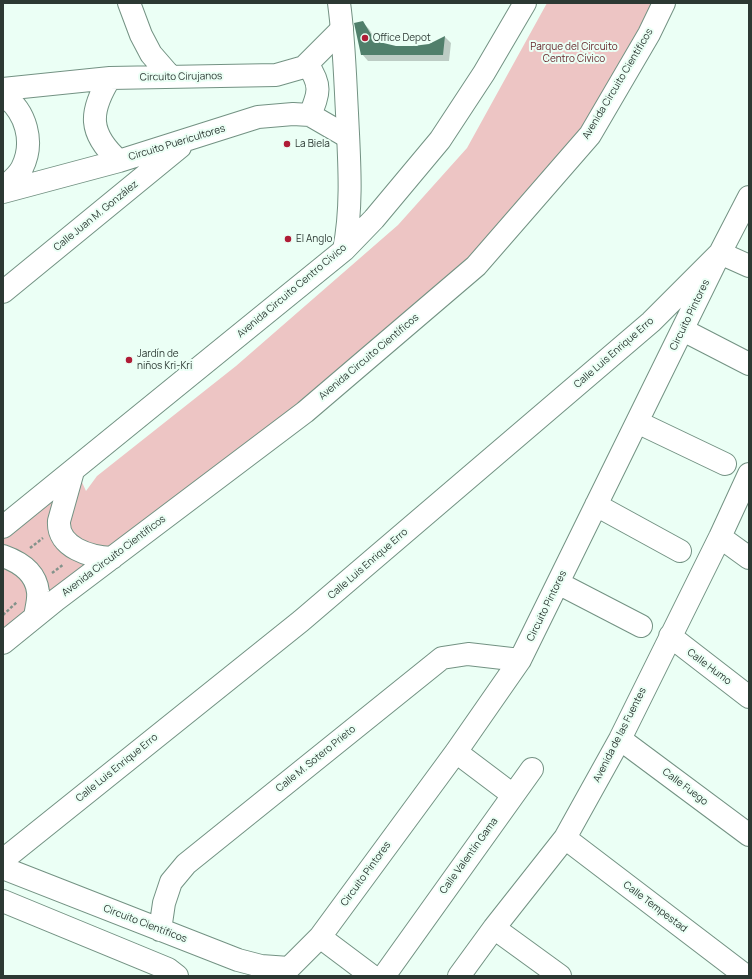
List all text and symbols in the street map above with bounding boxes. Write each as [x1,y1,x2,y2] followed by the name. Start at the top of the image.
[580,27,656,141] street label: Avenida Circuito Científicos
[373,32,431,44] place label: Office Depot
[360,33,370,43] marker: Office Depot
[530,41,618,64] park label: Parque del Circuito Centro Cívico
[140,70,222,84] street label: Circuito Cirujanos
[127,123,227,163] street label: Circuito Puericultores
[295,138,330,150] place label: La Biela
[282,139,292,149] marker: La Biela
[51,178,141,254] street label: Calle Juan M. González
[296,233,332,245] place label: El Anglo
[283,234,293,244] marker: El Anglo
[235,242,349,340] street label: Avenida Circuito Centro Cívico
[668,278,712,352] street label: Circuito Pintores
[317,312,421,402] street label: Avenida Circuito Científicos
[572,315,656,391] street label: Calle Luis Enrique Erro
[137,348,192,372] place label: Jardín de niños Kri-Kri
[124,355,134,365] marker: Jardín de niños Kri-Kri
[60,513,168,599] street label: Avenida Circuito Científicos
[326,526,410,602] street label: Calle Luis Enrique Erro
[525,569,569,643] street label: Circuito Pintores
[684,646,734,688] street label: Calle Humo
[591,686,649,784] street label: Avenida de las Fuentes
[274,723,358,795] street label: Calle M. Sotero Prieto
[74,731,160,805] street label: Calle Luis Enrique Erro
[660,766,710,808] street label: Calle Fuego
[437,816,501,896] street label: Calle Valentín Gama
[338,839,394,909] street label: Circuito Pintores
[621,879,689,935] street label: Calle Tempestad
[102,903,188,945] street label: Circuito Científicos

